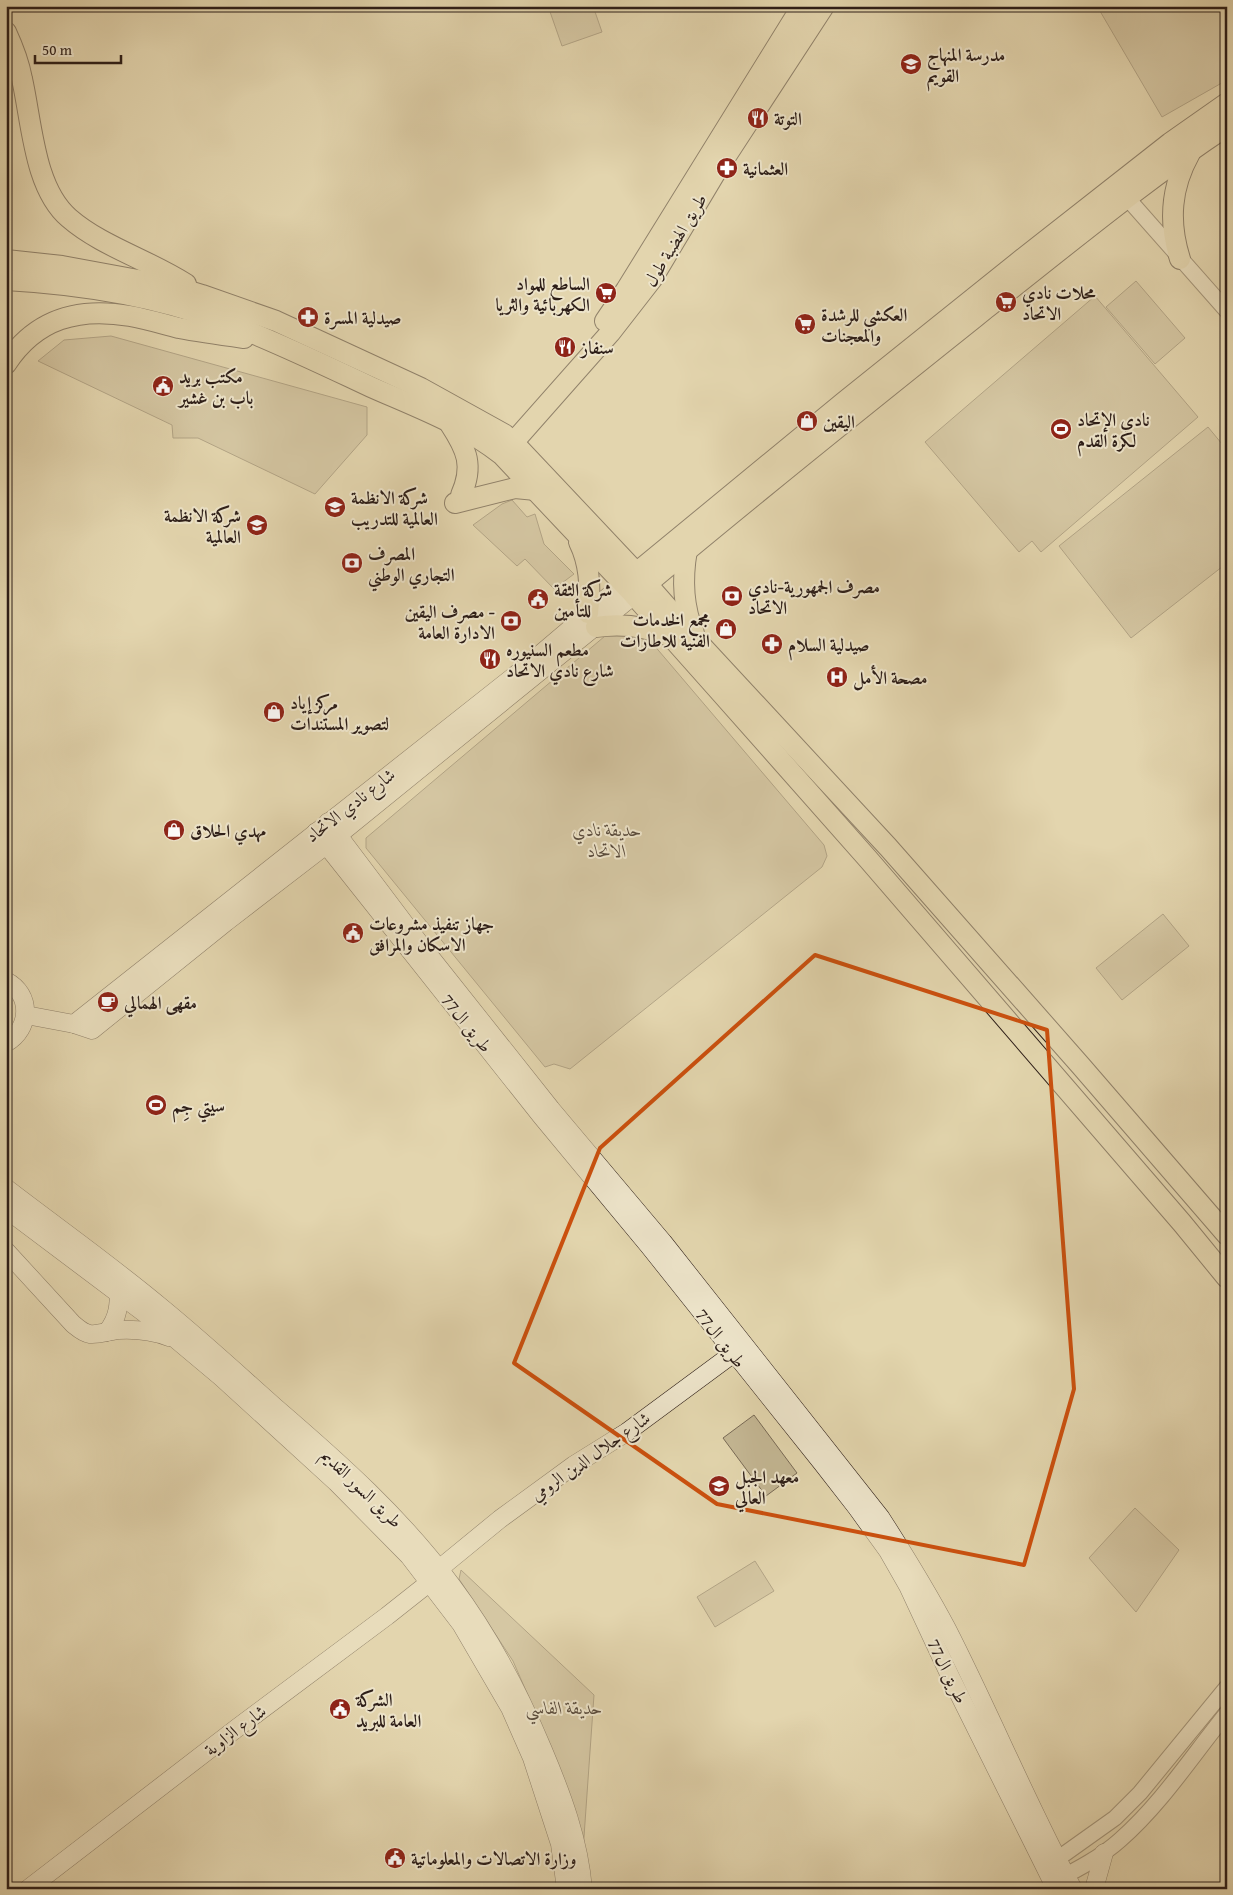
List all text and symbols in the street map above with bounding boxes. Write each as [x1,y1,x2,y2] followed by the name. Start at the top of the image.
[35,32,121,64] scale bar
[42,39,73,60] text: 50 m
[927,41,1005,92] place label: مدرسة المنهاج القويم
[899,52,923,76] school or university icon: مدرسة المنهاج القويم
[774,105,802,132] place label: التوتة
[746,106,770,130] restaurant icon: التوتة
[743,155,788,182] place label: العثمانية
[715,156,739,180] pharmacy icon: العثمانية
[636,188,714,292] street label: طريق الهضبة طول
[495,270,590,318] place label: الساطع للمواد الكهربائية والثريا
[1022,279,1096,327] place label: محلات نادي الاتحاد
[594,281,618,305] supermarket icon: الساطع للمواد الكهربائية والثريا
[994,290,1018,314] supermarket icon: محلات نادي الاتحاد
[821,301,908,349] place label: العكشي للرشدة والمعجنات
[324,304,402,331] place label: صيدلية المسرة
[296,305,320,329] pharmacy icon: صيدلية المسرة
[793,312,817,336] supermarket icon: العكشي للرشدة والمعجنات
[579,334,614,361] place label: سنفاز
[553,335,577,359] restaurant icon: سنفاز
[177,363,253,411] place label: مكتب بريد باب بن غشير
[151,374,175,398] public building icon: مكتب بريد باب بن غشير
[1077,406,1150,457] place label: نادي الإتحاد لكرة القدم
[823,408,855,435] place label: اليقين
[795,409,819,433] shop icon: اليقين
[1049,417,1073,441] sports icon: نادي الإتحاد لكرة القدم
[351,484,438,532] place label: شركة الانظمة العالمية للتدريب
[323,495,347,519] school or university icon: شركة الانظمة العالمية للتدريب
[164,502,241,550] place label: شركة الانظمة العالمية
[245,513,269,537] school or university icon: شركة الانظمة العالمية
[368,540,455,592] place label: المصرف التجاري الوطني
[340,551,364,575] bank icon: المصرف التجاري الوطني
[748,573,880,621] place label: مصرف الجمهورية-نادي الاتحاد
[554,576,612,624] place label: شركة الثقة للتأمين
[720,584,744,608] bank icon: مصرف الجمهورية-نادي الاتحاد
[526,587,550,611] public building icon: شركة الثقة للتأمين
[405,598,495,646] place label: مصرف اليقين - الادارة العامة
[620,606,710,654] place label: مجمع الخدمات الفنية للاطارات
[499,609,523,633] bank icon: مصرف اليقين - الادارة العامة
[714,617,738,641] shop icon: مجمع الخدمات الفنية للاطارات
[788,631,870,661] place label: صيدلية السلام
[760,632,784,656] pharmacy icon: صيدلية السلام
[506,636,614,686] place label: مطعم السنيوره شارع نادي الاتحاد
[478,647,502,671] restaurant icon: مطعم السنيوره شارع نادي الاتحاد
[853,664,927,691] place label: مصحة الأمل
[825,665,849,689] hospital icon: مصحة الأمل
[290,689,389,737] place label: مركز إياد لتصوير المستندات
[262,700,286,724] shop icon: مركز إياد لتصوير المستندات
[299,761,402,850] street label: شارع نادي الاتحاد
[572,816,642,864] park label: حديقة نادي الاتحاد
[190,817,266,846] place label: مهدي الحلاق
[162,818,186,842] shop icon: مهدي الحلاق
[369,910,494,958] place label: جهاز تنفيذ مشروعات الاسكان والمرافق
[341,921,365,945] public building icon: جهاز تنفيذ مشروعات الاسكان والمرافق
[435,988,499,1058] street label: طريق ال77
[123,989,197,1018] place label: مقهى الهمالي
[96,990,120,1014] cafe icon: مقهى الهمالي
[172,1092,225,1123] place label: سيتي جِم
[144,1093,168,1117] sports icon: سيتي جِم
[689,1303,753,1373] street label: طريق ال77
[524,1404,657,1509] street label: شارع جلال الدين الرومي
[313,1442,409,1536] street label: طريق السور القديم
[734,1463,799,1513] place label: معهد الجبل العالي
[707,1474,731,1498] school or university icon: معهد الجبل العالي
[921,1634,975,1708] street label: طريق ال77
[355,1686,421,1734] place label: الشركة العامة للبريد
[525,1694,603,1725] park label: حديقة الفاسي
[328,1697,352,1721] public building icon: الشركة العامة للبريد
[198,1698,273,1764] street label: شارع الزاوية
[411,1845,576,1872] place label: وزارة الاتصالات والمعلوماتية
[383,1846,407,1870] public building icon: وزارة الاتصالات والمعلوماتية

